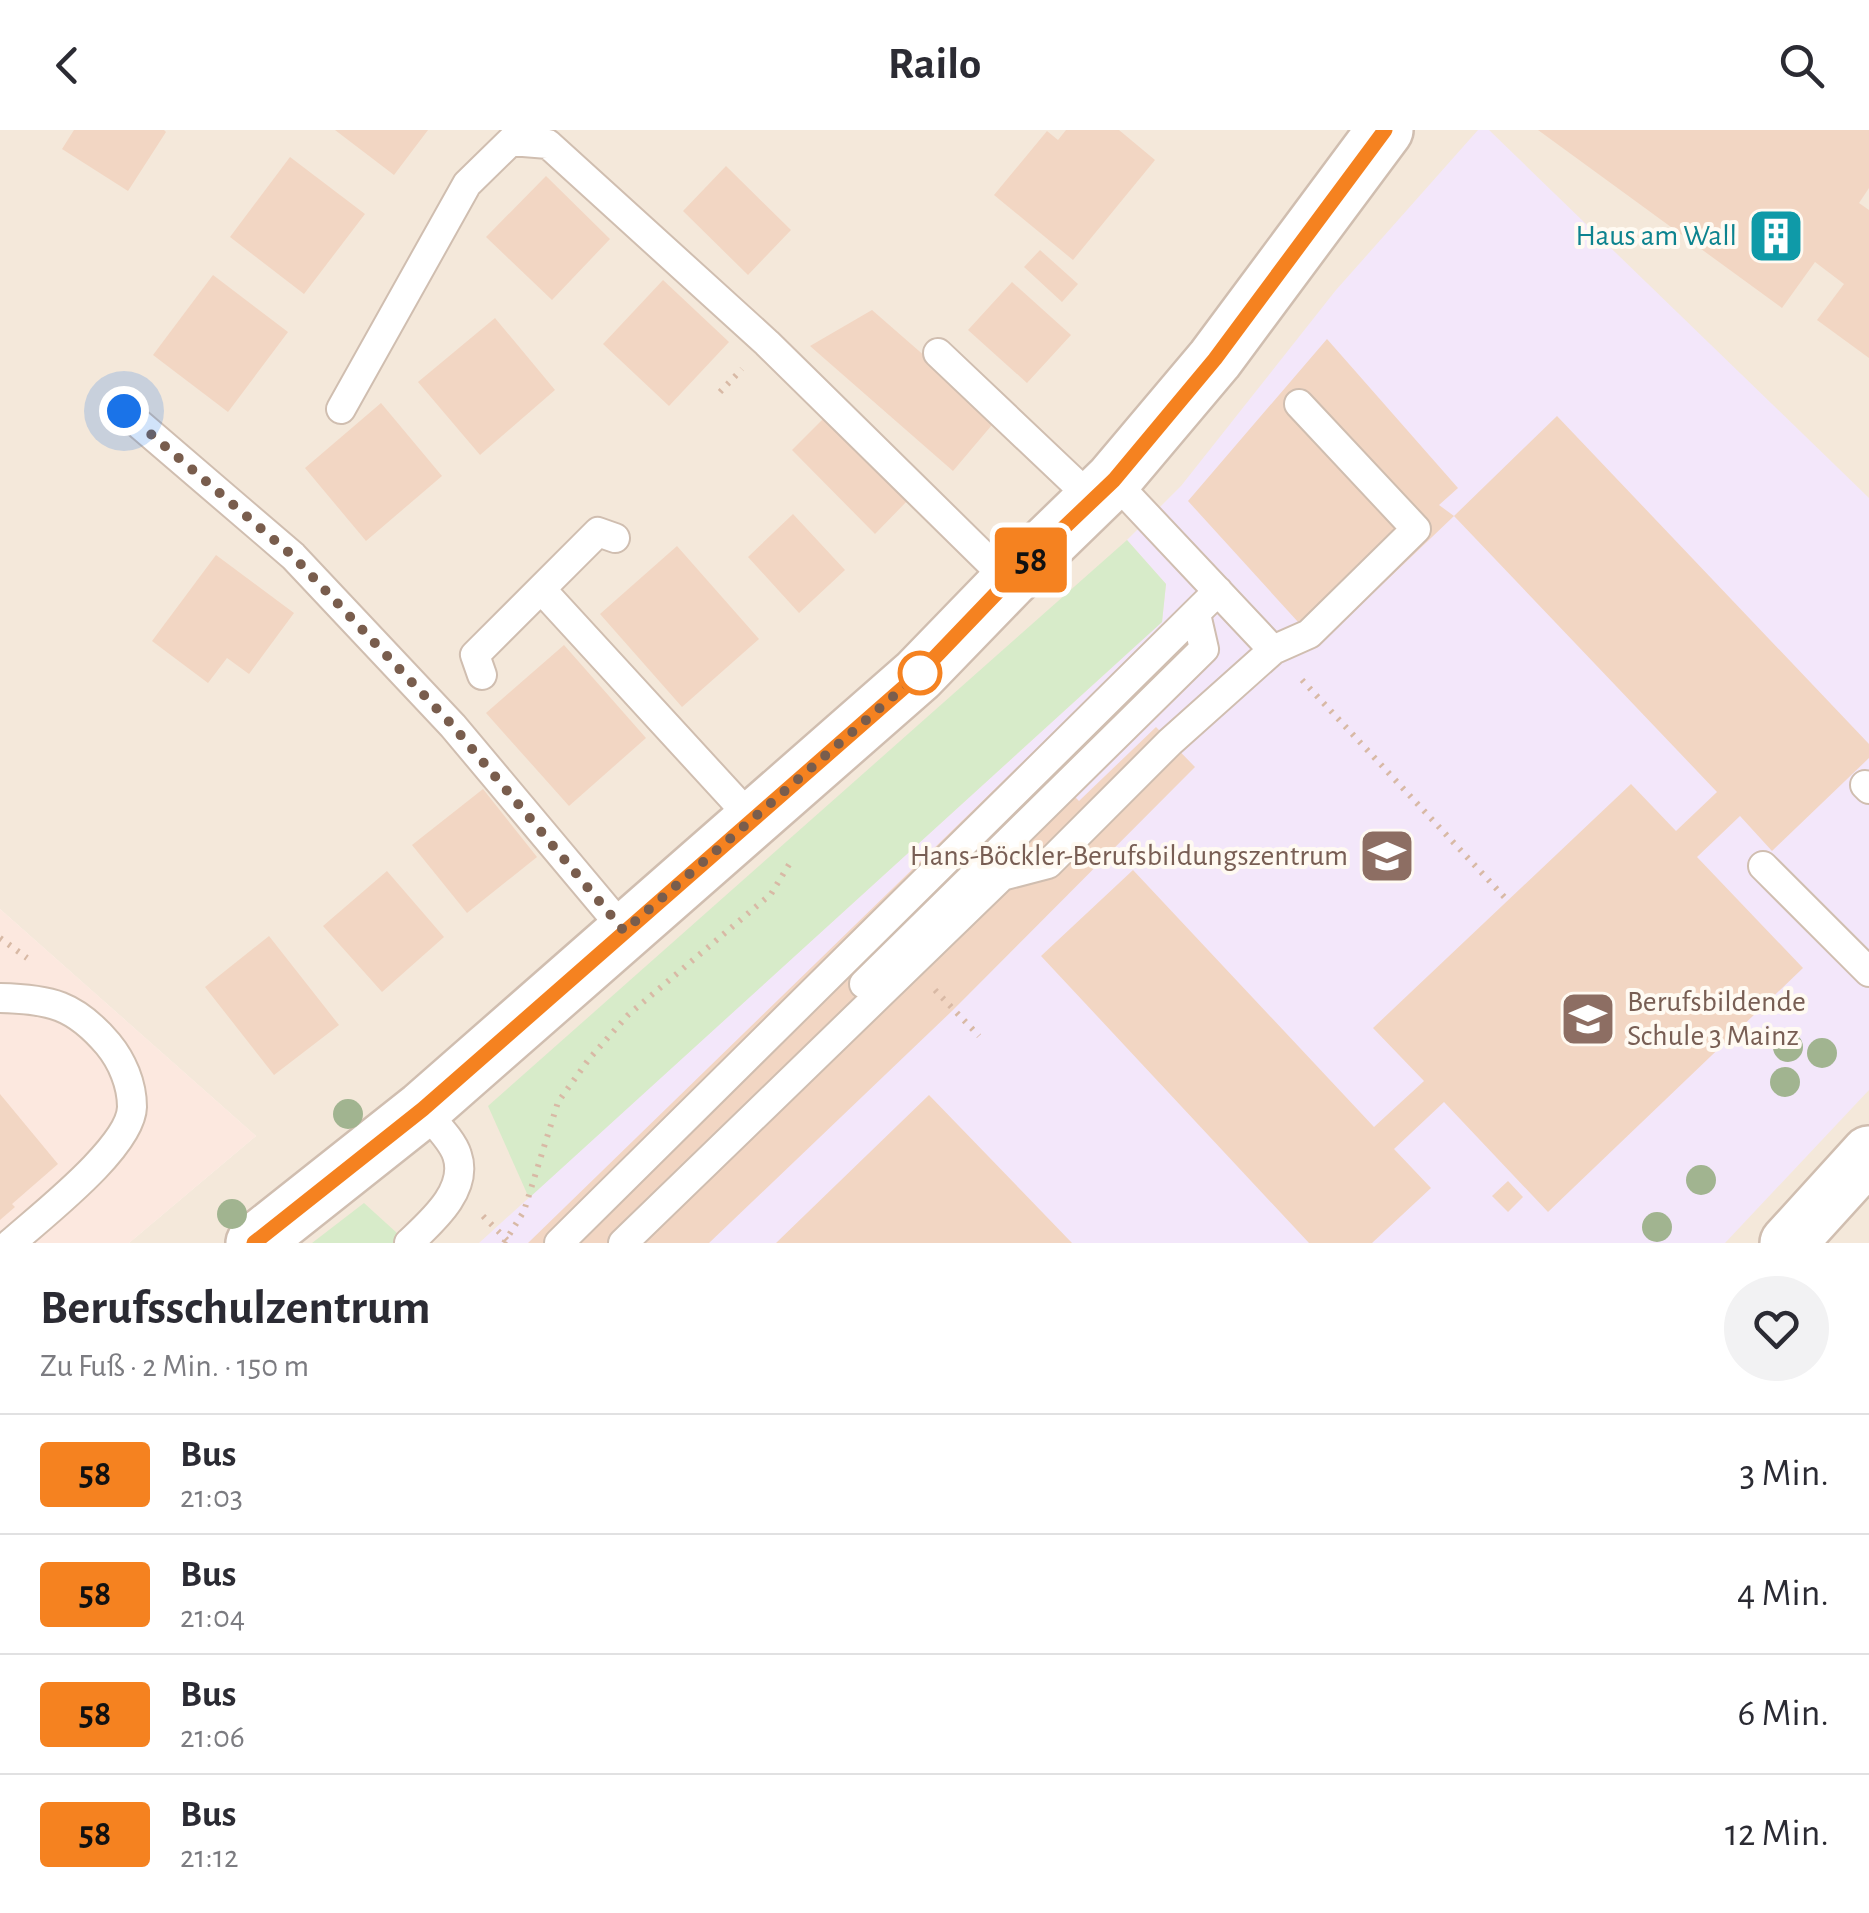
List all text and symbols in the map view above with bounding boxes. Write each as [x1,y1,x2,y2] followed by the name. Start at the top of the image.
[40,38,95,93] icon: back
[1774,38,1829,93] icon: search
[888,42,981,87] text: Railo
[1746,206,1806,266] building icon: Haus am Wall
[1576,221,1737,251] place label: Haus am Wall
[99,386,149,436] your location
[986,528,1076,592] line badge: 58
[1015,543,1047,578] text: 58
[899,652,941,694] unlabelled marker
[1357,826,1417,886] school or university icon: Hans-Böckler-Berufsbildungszentrum
[910,841,1348,871] place label: Hans-Böckler-Berufsbildungszentrum
[1627,987,1806,1051] place label: Berufsbildende Schule 3 Mainz
[1558,989,1618,1049] school or university icon: Berufsbildende Schule 3 Mainz
[1724,1276,1829,1381] button: heart
[40,1285,431,1333] text: Berufsschulzentrum
[40,1350,309,1382] text: Zu Fuß · 2 Min. · 150 m
[180,1436,236,1474] text: Bus
[1740,1455,1829,1493] text: 3 Min.
[79,1457,111,1492] text: 58
[180,1481,243,1513] text: 21:03
[180,1556,236,1594] text: Bus
[1737,1575,1829,1613] text: 4 Min.
[79,1577,111,1612] text: 58
[180,1601,245,1633] text: 21:04
[180,1676,236,1714] text: Bus
[1737,1695,1829,1733] text: 6 Min.
[79,1697,111,1732] text: 58
[180,1721,245,1753] text: 21:06
[180,1796,236,1834] text: Bus
[1725,1815,1829,1853] text: 12 Min.
[79,1817,111,1852] text: 58
[180,1841,238,1873] text: 21:12

